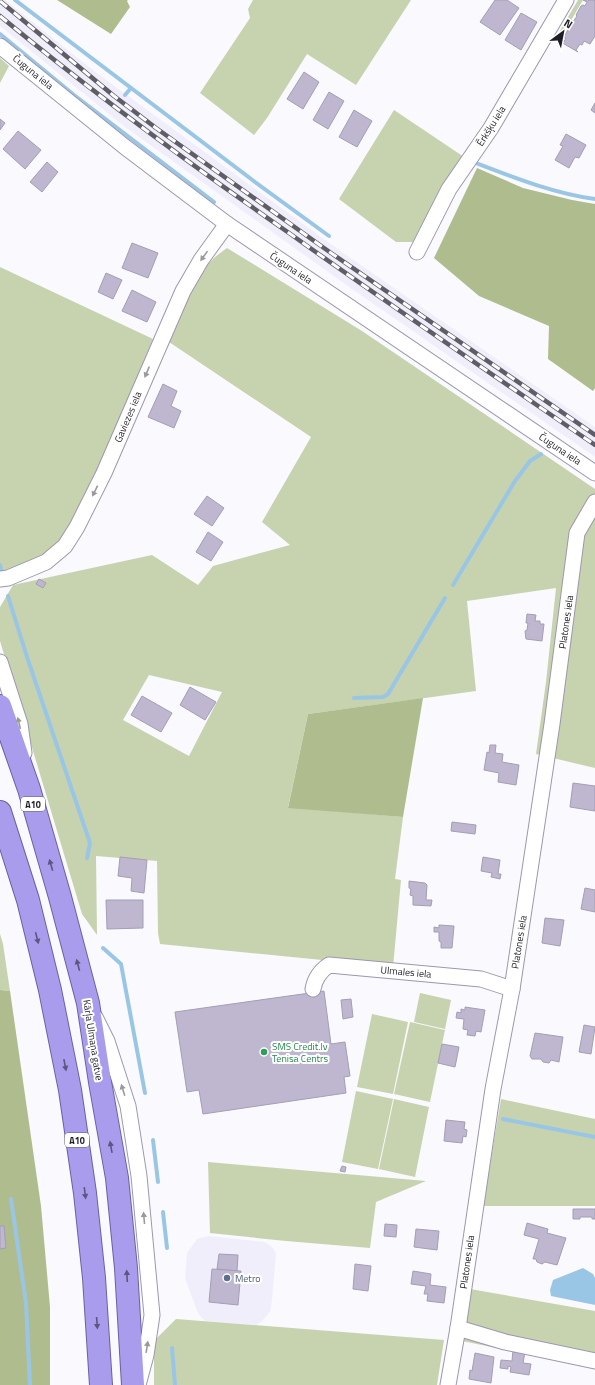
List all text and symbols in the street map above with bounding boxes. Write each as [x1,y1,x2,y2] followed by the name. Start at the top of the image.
[543,12,583,52] north arrow
[561,15,576,32] text: N
[10,51,56,93] street label: Čuguna iela
[473,103,509,149] street label: Ērkšķu iela
[267,248,315,288] street label: Čuguna iela
[200,250,208,261] one-way arrow
[144,367,150,378] one-way arrow
[111,389,145,445] street label: Gaviezes iela
[536,429,584,469] street label: Čuguna iela
[92,486,98,497] one-way arrow
[555,594,577,650] street label: Platones iela
[16,717,22,729] one-way arrow
[21,797,45,811] road number: A10
[48,859,54,871] one-way arrow
[507,914,531,970] street label: Platones iela
[34,932,40,944] one-way arrow
[74,959,80,971] one-way arrow
[380,962,432,982] street label: Ulmales iela
[79,998,107,1082] street label: Kārļa Ulmaņa gatve
[272,1039,329,1066] place label: SMS Credit.lv Tenisa Centrs
[259,1047,269,1057] marker: SMS Credit.lv Tenisa Centrs
[62,1059,68,1071] one-way arrow
[120,1084,126,1096] one-way arrow
[65,1133,89,1147] road number: A10
[108,1141,114,1153] one-way arrow
[82,1187,88,1199] one-way arrow
[140,1212,147,1224] one-way arrow
[456,1234,478,1290] street label: Platones iela
[123,1270,130,1282] one-way arrow
[235,1271,261,1286] place label: Metro
[222,1273,232,1283] marker: Metro
[93,1317,100,1329] one-way arrow
[144,1341,150,1353] one-way arrow

